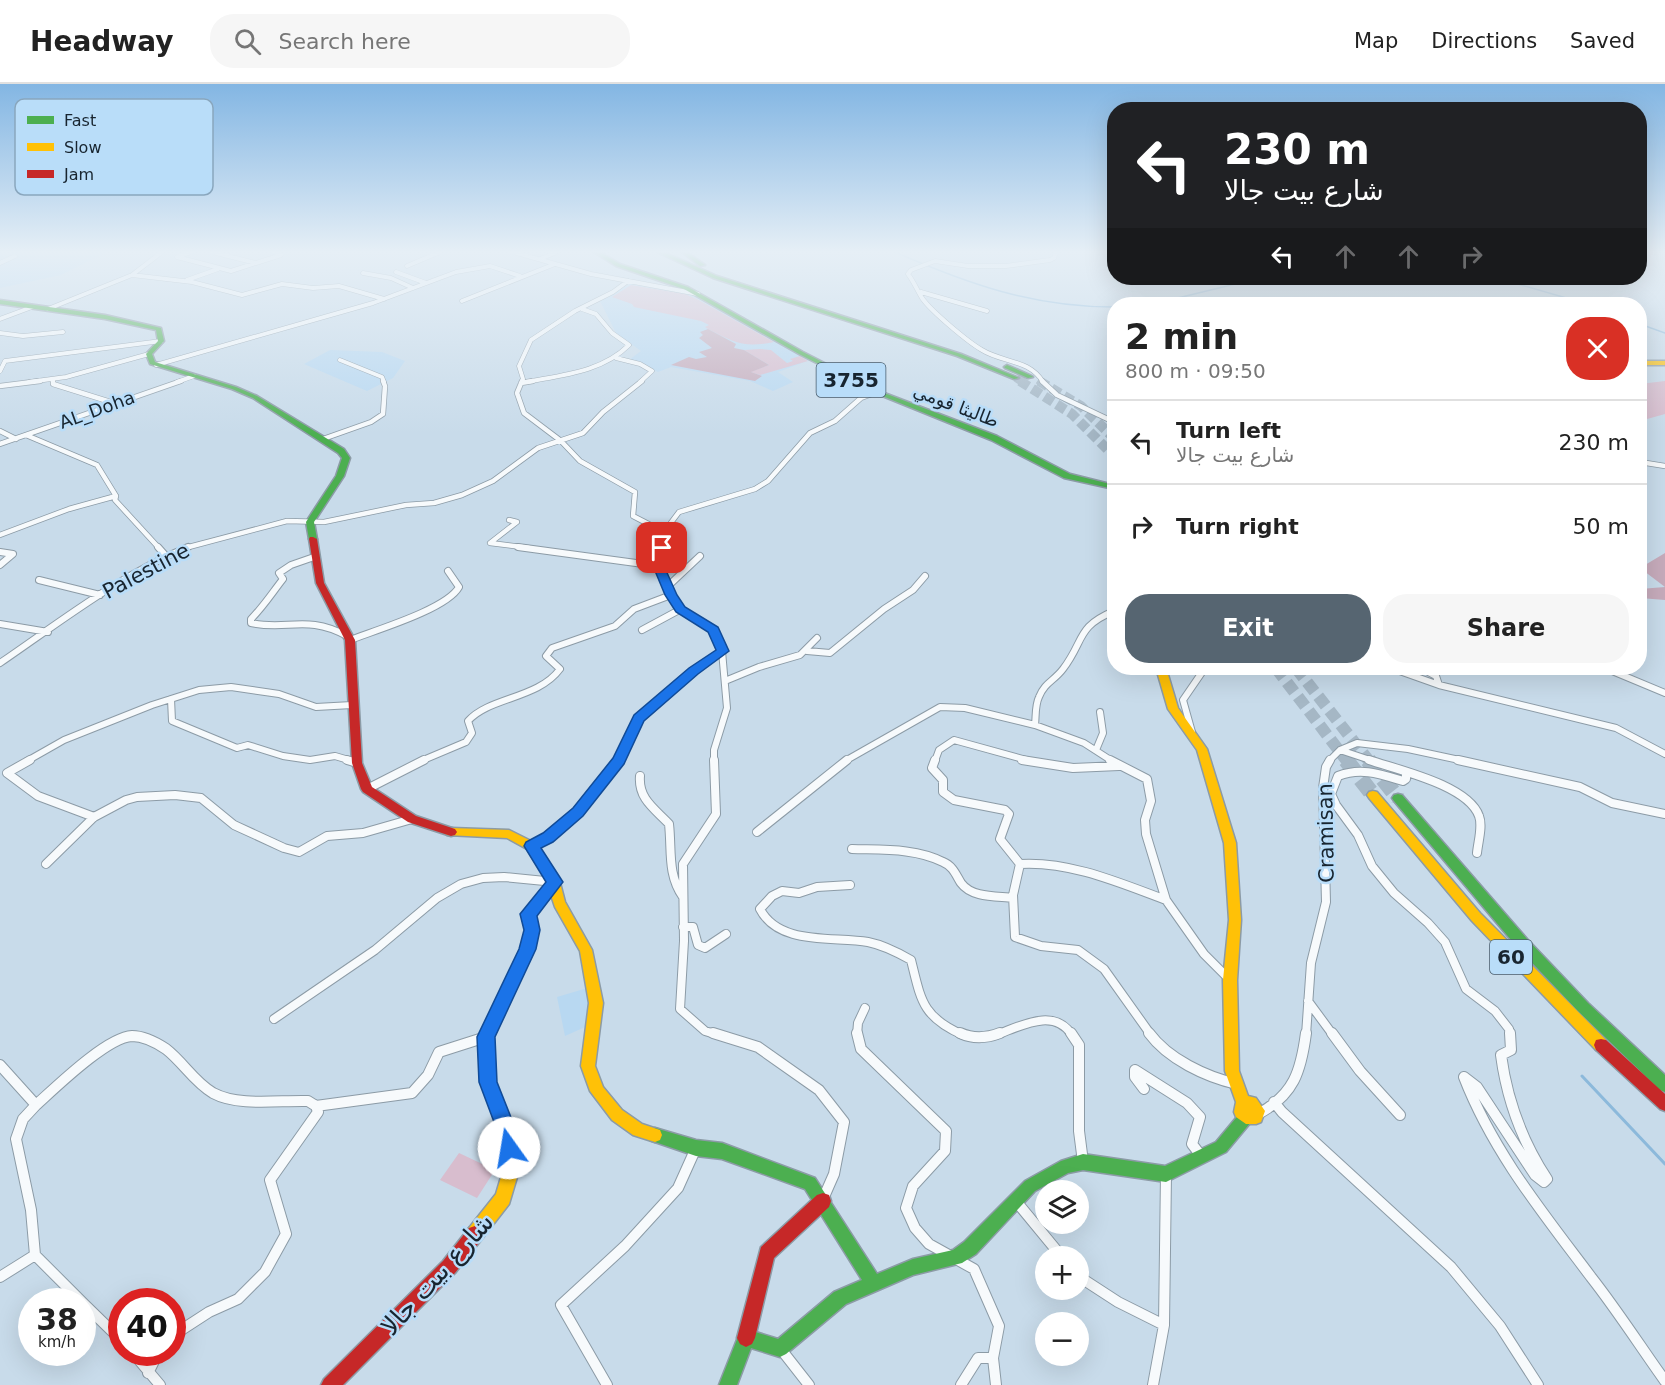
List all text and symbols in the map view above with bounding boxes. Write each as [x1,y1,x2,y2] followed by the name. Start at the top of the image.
[210,14,630,68] search box
[30,25,174,58] text: Headway
[231,25,264,58] icon: search
[279,29,411,54] text: Search here
[1354,29,1398,53] text: Map
[1431,29,1537,53] text: Directions
[1570,29,1635,53] text: Saved
[15,99,213,195] legend
[64,111,96,130] text: Fast
[1224,125,1370,174] text: 230 m
[1125,126,1203,204] icon: left
[64,138,101,157] text: Slow
[63,165,94,184] text: Jam
[1224,175,1384,206] text: شارع بيت جالا
[1266,240,1299,273] icon: left
[1329,240,1362,273] icon: ahead
[1392,240,1425,273] icon: ahead
[1455,240,1488,273] icon: right
[1125,316,1238,357] text: 2 min
[1566,317,1629,380] button: close
[1125,359,1266,383] text: 800 m · 09:50
[816,363,886,397] road number: 3755
[910,380,1002,432] street label: طاليثا قومي
[56,386,138,434] street label: AL_Doha
[1176,418,1281,443] text: Turn left
[1125,426,1158,459] icon: left
[1559,430,1629,455] text: 230 m
[1176,443,1294,467] text: شارع بيت جالا
[1125,510,1158,543] icon: right
[1176,514,1299,539] text: Turn right
[1573,514,1629,539] text: 50 m
[636,522,687,573] pin
[645,531,678,564] icon: arrive
[99,538,193,604] street label: Palestine
[1125,594,1371,663] button: Exit
[1383,594,1629,663] button: Share
[1313,783,1339,883] street label: Cramisan
[1490,940,1532,974] road number: 60
[477,1116,541,1180] position arrow
[1035,1180,1089,1366] map controls
[1035,1180,1089,1234] button: layers
[374,1207,500,1341] street label: شارع بيت جالا
[1035,1246,1089,1300] button: +
[108,1288,186,1366] speed limit sign: 40
[36,1302,78,1337] text: 38
[1035,1312,1089,1366] button: −
[38,1333,76,1351] text: km/h

